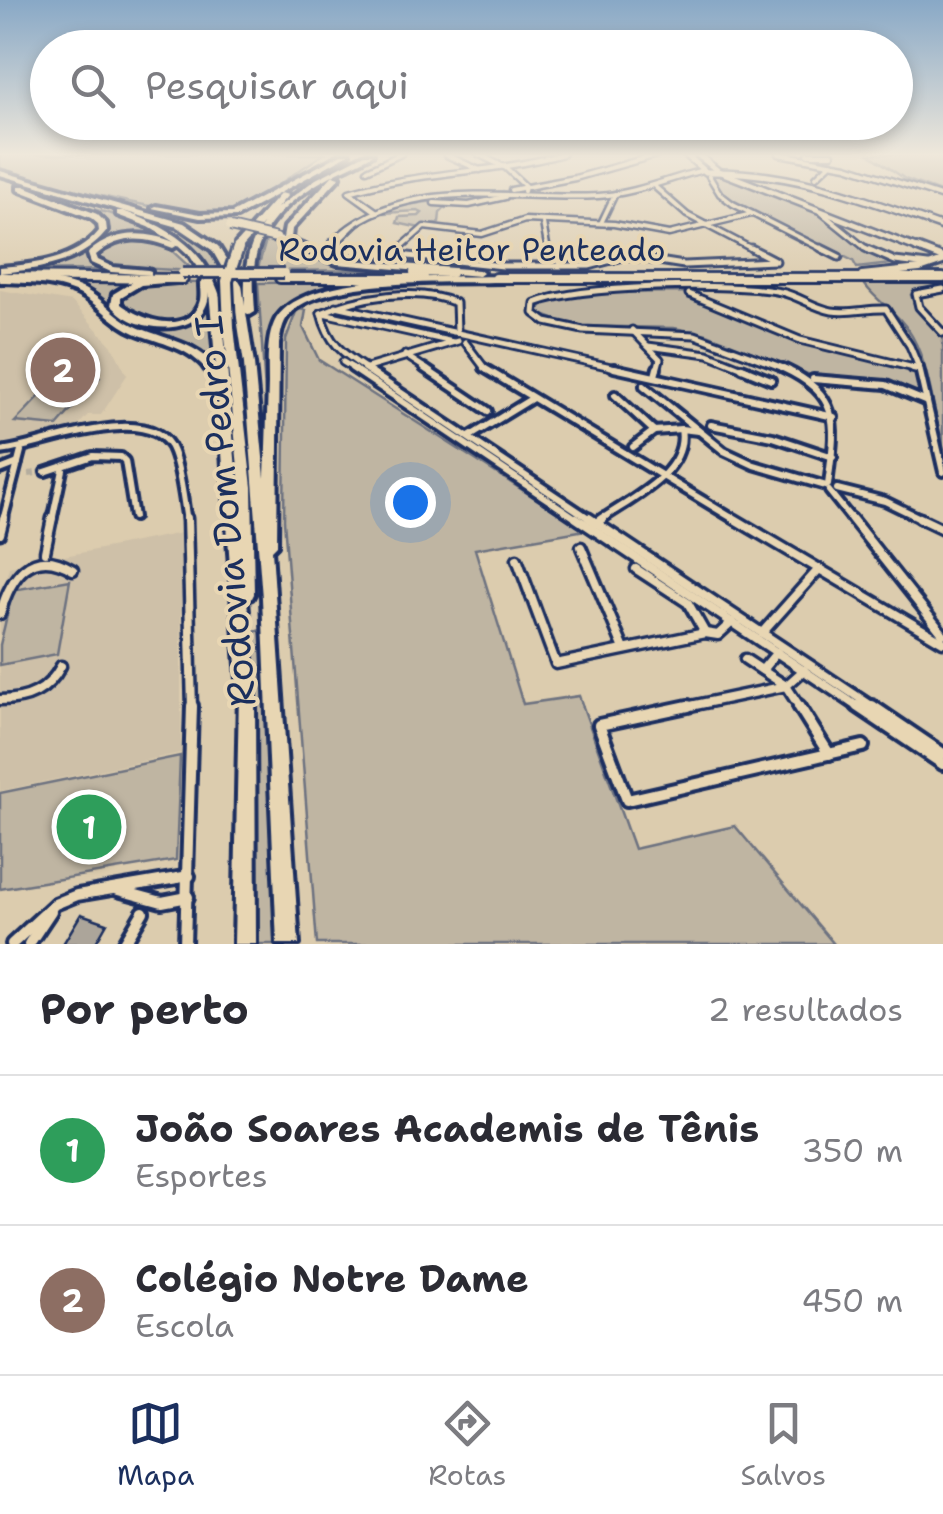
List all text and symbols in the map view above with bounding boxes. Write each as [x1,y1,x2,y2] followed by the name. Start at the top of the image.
[30,30,913,140] search box
[65,58,120,113] icon: search
[145,60,409,111] text: Pesquisar aqui
[278,228,666,271] street label: Rodovia Heitor Penteado
[182,313,268,709] street label: Rodovia Dom Pedro I
[30,332,96,408] pin: 2
[385,477,436,528] your location
[56,790,122,864] pin: 1
[40,981,249,1037] text: Por perto
[708,988,903,1031] text: 2 resultados
[135,1103,759,1154] text: João Soares Academis de Tênis
[65,1129,80,1172] text: 1
[801,1129,903,1172] text: 350 m
[135,1154,268,1197] text: Esportes
[135,1253,529,1304] text: Colégio Notre Dame
[61,1279,84,1322] text: 2
[801,1279,903,1322] text: 450 m
[135,1304,234,1347] text: Escola
[117,1396,194,1494] tab: Mapa
[428,1396,506,1494] tab: Rotas
[740,1396,826,1494] tab: Salvos

